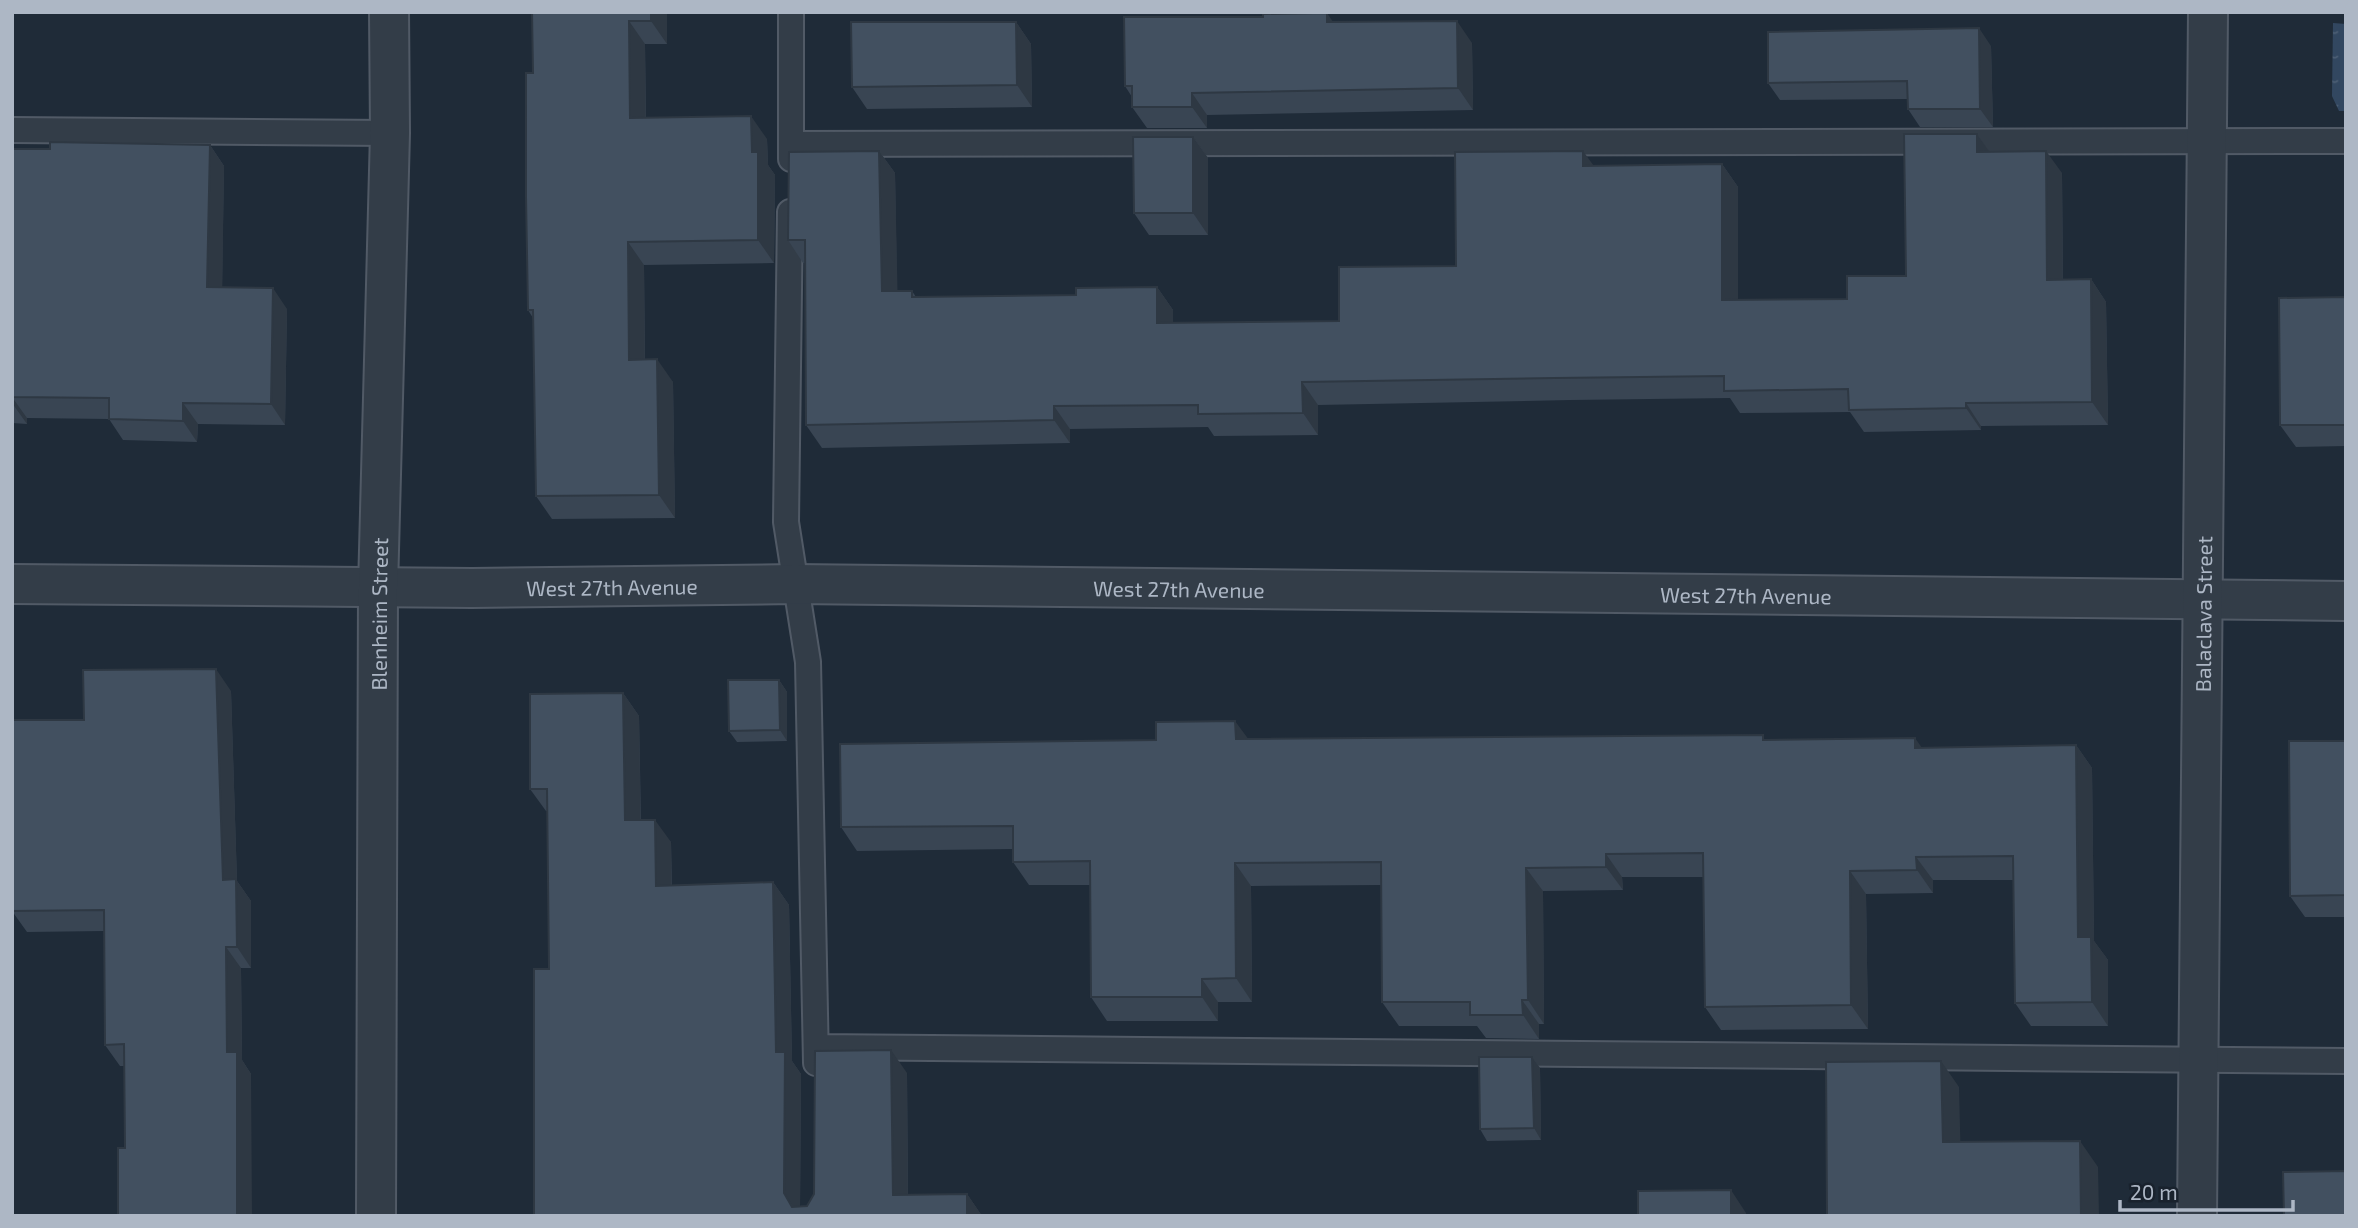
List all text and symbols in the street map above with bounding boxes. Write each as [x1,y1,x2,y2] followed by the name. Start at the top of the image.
[2189,536,2216,692] street label: Balaclava Street
[365,537,392,691] street label: Blenheim Street
[526,573,698,600] street label: West 27th Avenue
[1093,575,1265,602] street label: West 27th Avenue
[1660,581,1832,608] street label: West 27th Avenue
[2120,1168,2293,1212] scale bar
[2130,1179,2178,1204] text: 20 m

